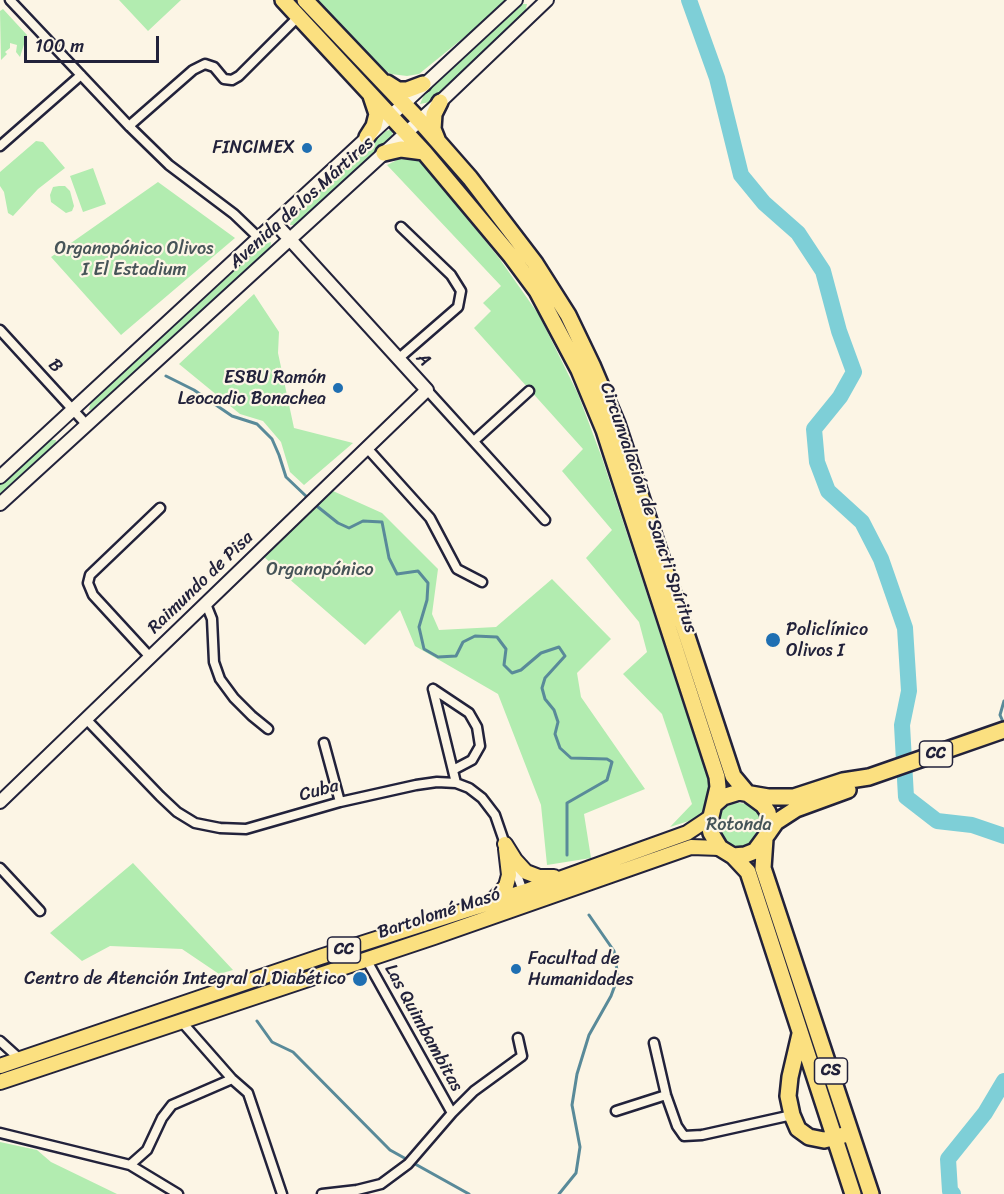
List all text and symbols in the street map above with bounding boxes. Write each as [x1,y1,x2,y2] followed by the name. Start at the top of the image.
[27,24,162,62] scale bar
[35,30,84,62] text: 100 m
[225,132,379,274] street label: Avenida de los Mártires
[213,137,295,159] place label: FINCIMEX
[300,141,314,155] marker: FINCIMEX
[55,238,213,280] park label: Organopónico Olivos I El Estadium
[411,348,435,372] street label: A
[43,354,67,378] street label: B
[178,367,326,410] place label: ESBU Ramón Leocadio Bonachea
[595,380,701,636] street label: Circunvalación de Sancti Spíritus
[331,381,345,395] marker: ESBU Ramón Leocadio Bonachea
[144,527,258,639] street label: Raimundo de Pisa
[266,559,374,581] park label: Organopónico
[786,619,868,662] place label: Policlínico Olivos I
[764,631,782,649] marker: Policlínico Olivos I
[920,741,952,767] road number: CC
[297,775,341,807] street label: Cuba
[706,814,772,836] park label: Rotonda
[375,884,503,944] street label: Bartolomé Masó
[328,937,360,963] road number: CC
[528,948,633,990] place label: Facultad de Humanidades
[379,961,467,1095] street label: Las Quimbambitas
[509,962,523,976] marker: Facultad de Humanidades
[24,968,346,990] place label: Centro de Atención Integral al Diabético
[351,970,369,988] marker: Centro de Atención Integral al Diabético
[814,1058,848,1084] road number: CS

